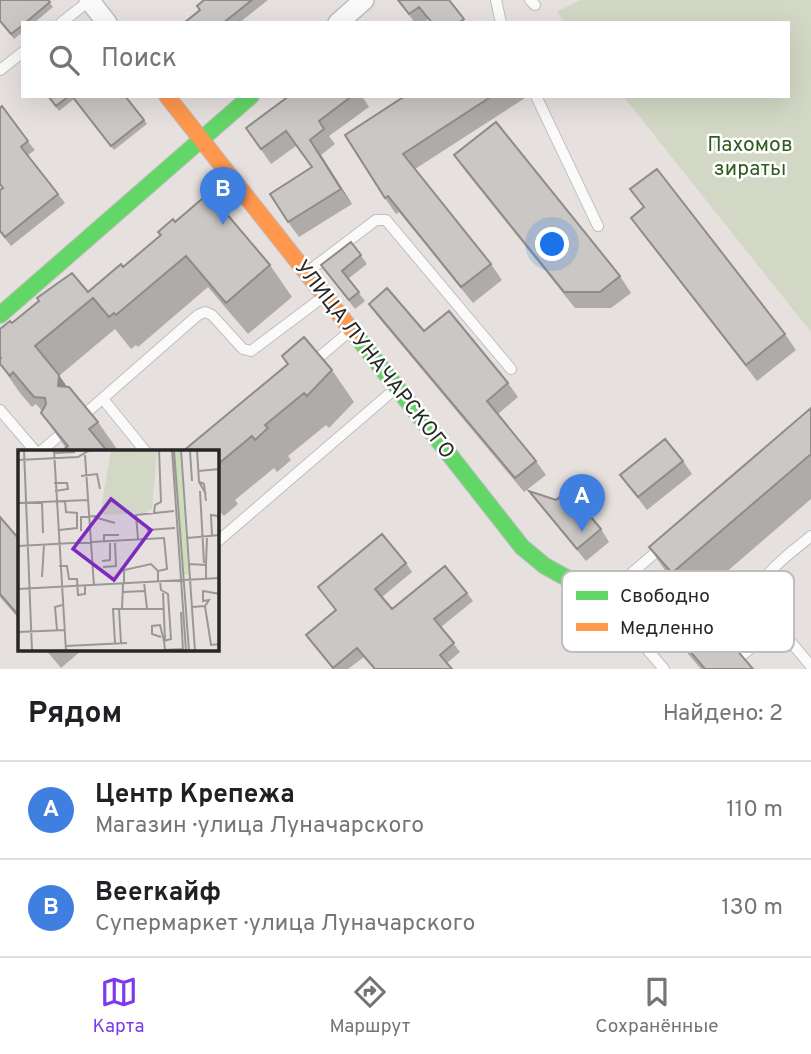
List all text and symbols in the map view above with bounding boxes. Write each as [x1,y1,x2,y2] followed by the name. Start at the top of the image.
[21,21,790,98] search box
[45,41,83,79] icon: search
[101,43,177,76] text: Поиск
[707,132,793,183] park label: Пахомов зираты
[200,167,246,225] pin: B
[535,227,569,261] your location
[288,255,460,465] street label: УЛИЦА ЛУНАЧАРСКОГО
[18,450,219,652] inset map
[559,474,605,532] pin: A
[562,571,794,652] legend
[620,585,710,609] text: Свободно
[620,617,714,641] text: Медленно
[28,696,122,733] text: Рядом
[663,700,783,729] text: Найдено: 2
[95,779,295,812] text: Центр Крепежа
[43,796,59,825] text: A
[726,796,783,825] text: 110 m
[95,812,424,841] text: Магазин · улица Луначарского
[95,877,221,910] text: Beerкайф
[43,894,59,923] text: B
[721,894,783,923] text: 130 m
[95,910,475,939] text: Супермаркет · улица Луначарского
[92,973,145,1039] tab: Карта
[329,973,410,1039] tab: Маршрут
[595,973,719,1039] tab: Сохранённые

